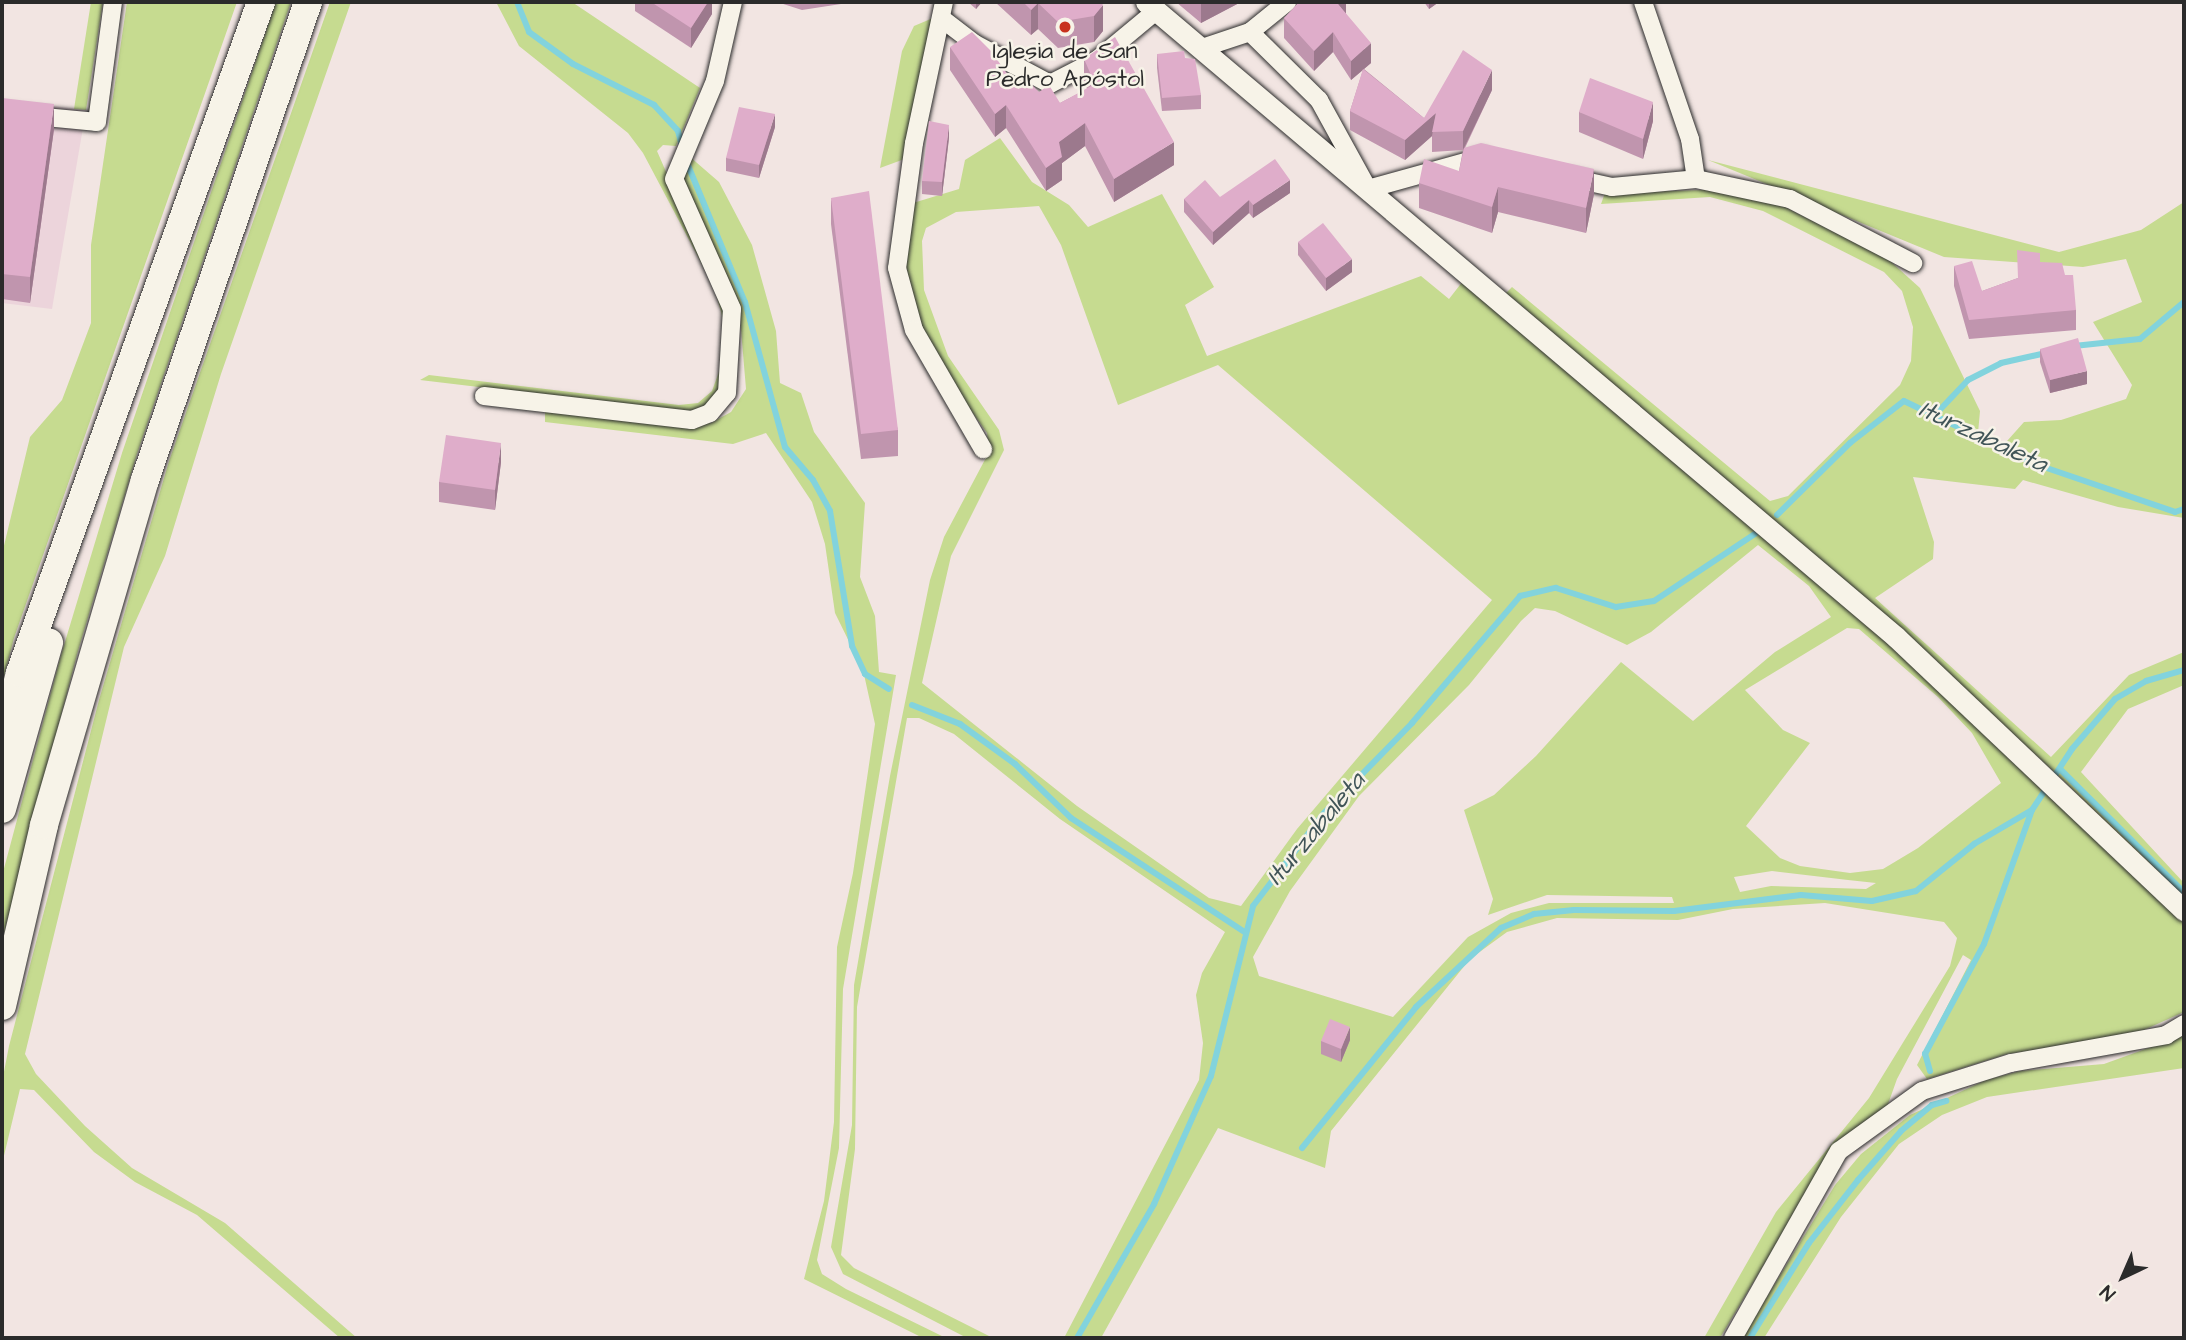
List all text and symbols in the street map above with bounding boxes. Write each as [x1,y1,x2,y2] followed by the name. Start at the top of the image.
[1057,19,1073,35] marker: Iglesia de San Pedro Apóstol
[986,38,1144,94] place label: Iglesia de San Pedro Apóstol
[1914,394,2052,480] water label: Iturzabaleta
[1260,766,1372,892] water label: Iturzabaleta
[2088,1242,2158,1312] north arrow
[2094,1279,2122,1306] text: N

